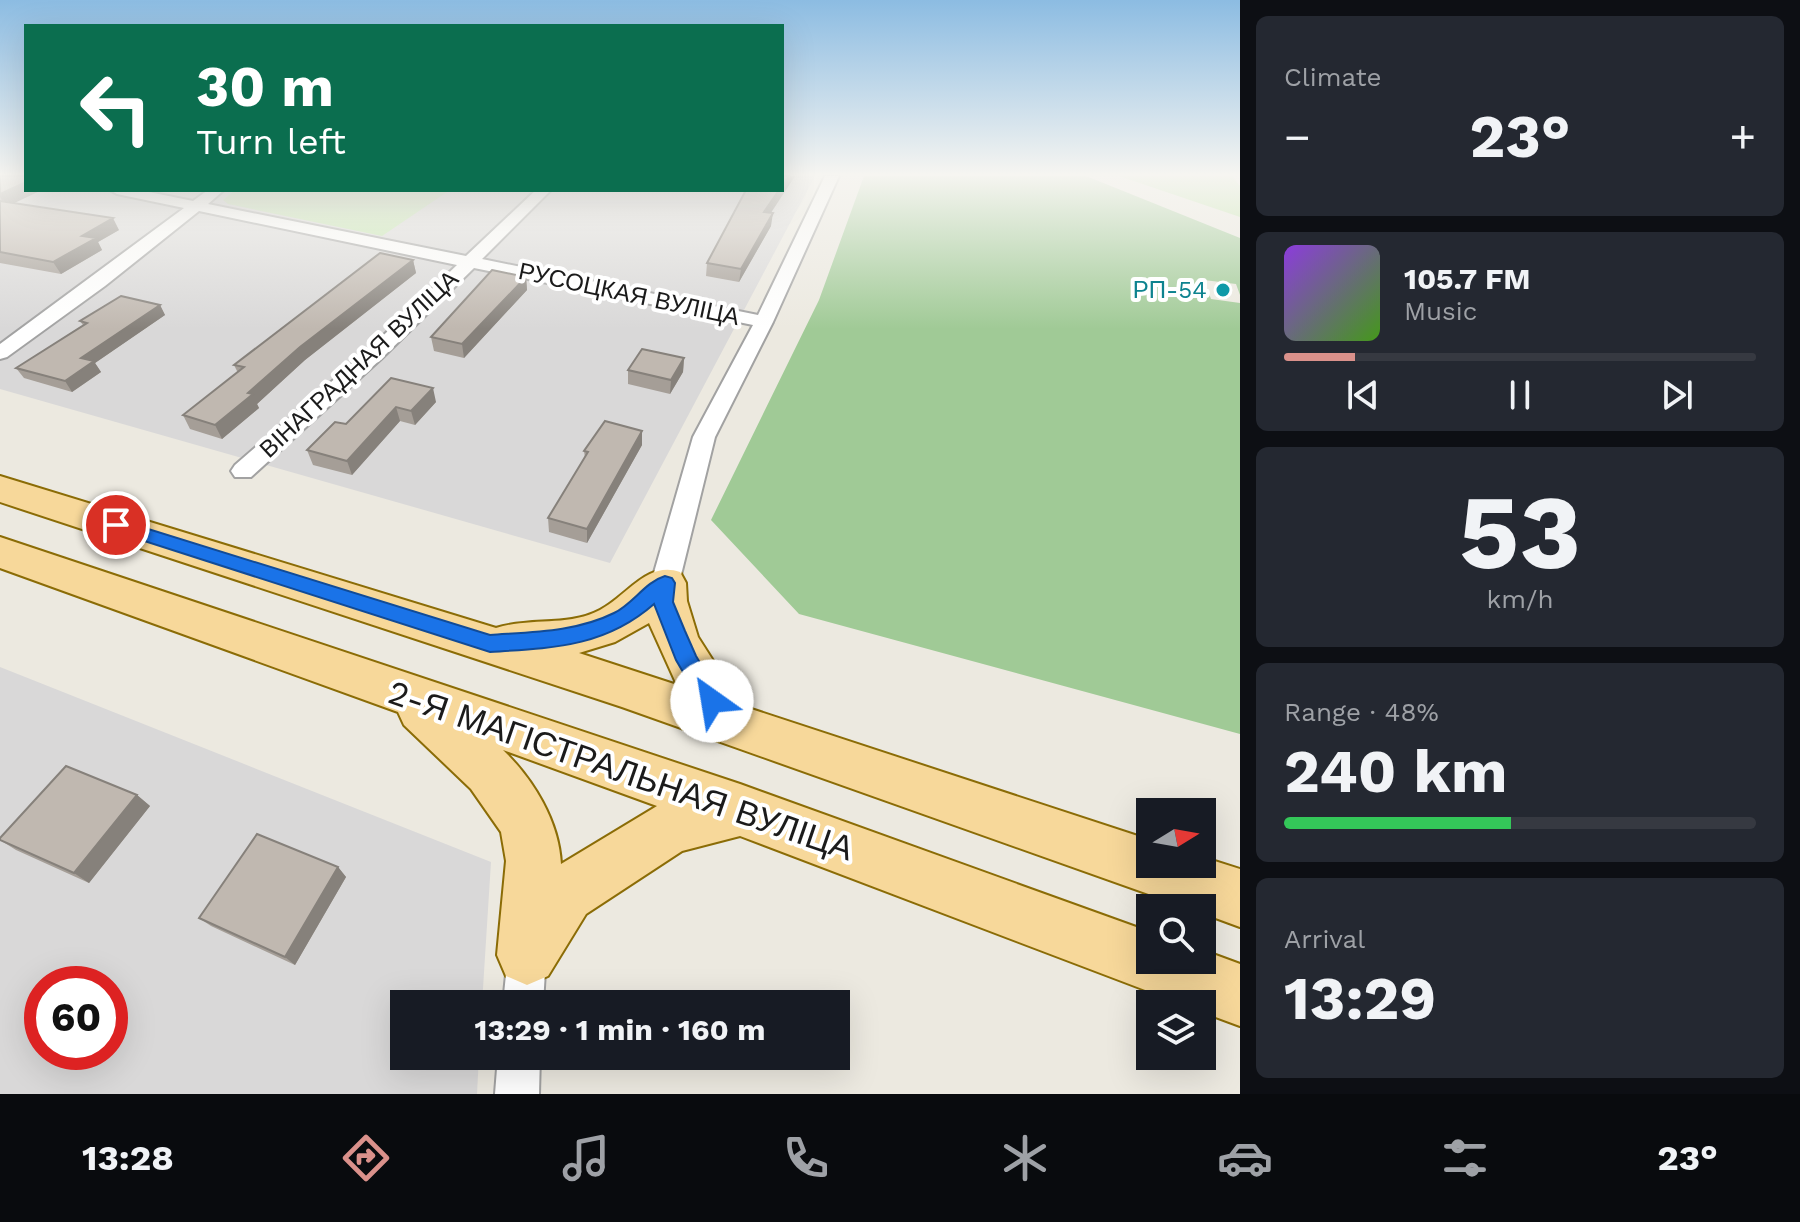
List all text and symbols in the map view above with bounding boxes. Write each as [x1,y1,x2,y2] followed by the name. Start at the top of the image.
[196,54,334,120] text: 30 m
[64,56,168,160] icon: left
[1284,62,1382,92] text: Climate
[1469,101,1571,172] text: 23°
[1284,111,1311,163] text: −
[1729,111,1756,163] text: +
[196,121,346,163] text: Turn left
[516,257,742,331] street label: РУСОЦКАЯ ВУЛІЦА
[1404,261,1531,296] text: 105.7 FM
[254,265,464,463] street label: ВІНАГРАДНАЯ ВУЛІЦА
[1133,276,1207,304] place label: РП-54
[1214,281,1232,299] marker: РП-54
[1404,296,1477,326] text: Music
[1341,373,1385,417] icon: previous
[1498,373,1542,417] icon: pause
[1655,373,1699,417] icon: next
[1459,471,1581,593] text: 53
[82,491,150,559] pin
[94,503,138,547] icon: arrive
[1487,584,1553,614] text: km/h
[670,659,754,743] position arrow
[383,671,859,869] street label: 2-Я МАГІСТРАЛЬНАЯ ВУЛІЦА
[1284,697,1439,727] text: Range · 48%
[1284,736,1507,807] text: 240 km
[1136,798,1216,878] north arrow
[1136,798,1216,1070] map controls
[1136,894,1216,974] button: search
[1284,924,1365,954] text: Arrival
[1284,963,1436,1034] text: 13:29
[24,966,128,1070] speed limit sign: 60
[1136,990,1216,1070] button: layers
[474,1012,766,1047] text: 13:29 · 1 min · 160 m
[338,1130,394,1186] icon: directions
[558,1130,614,1186] icon: music
[778,1130,834,1186] icon: phone
[997,1130,1053,1186] icon: climate
[1217,1130,1273,1186] icon: car
[1437,1130,1493,1186] icon: filters
[82,1137,174,1179] text: 13:28
[1657,1137,1718,1179] text: 23°

